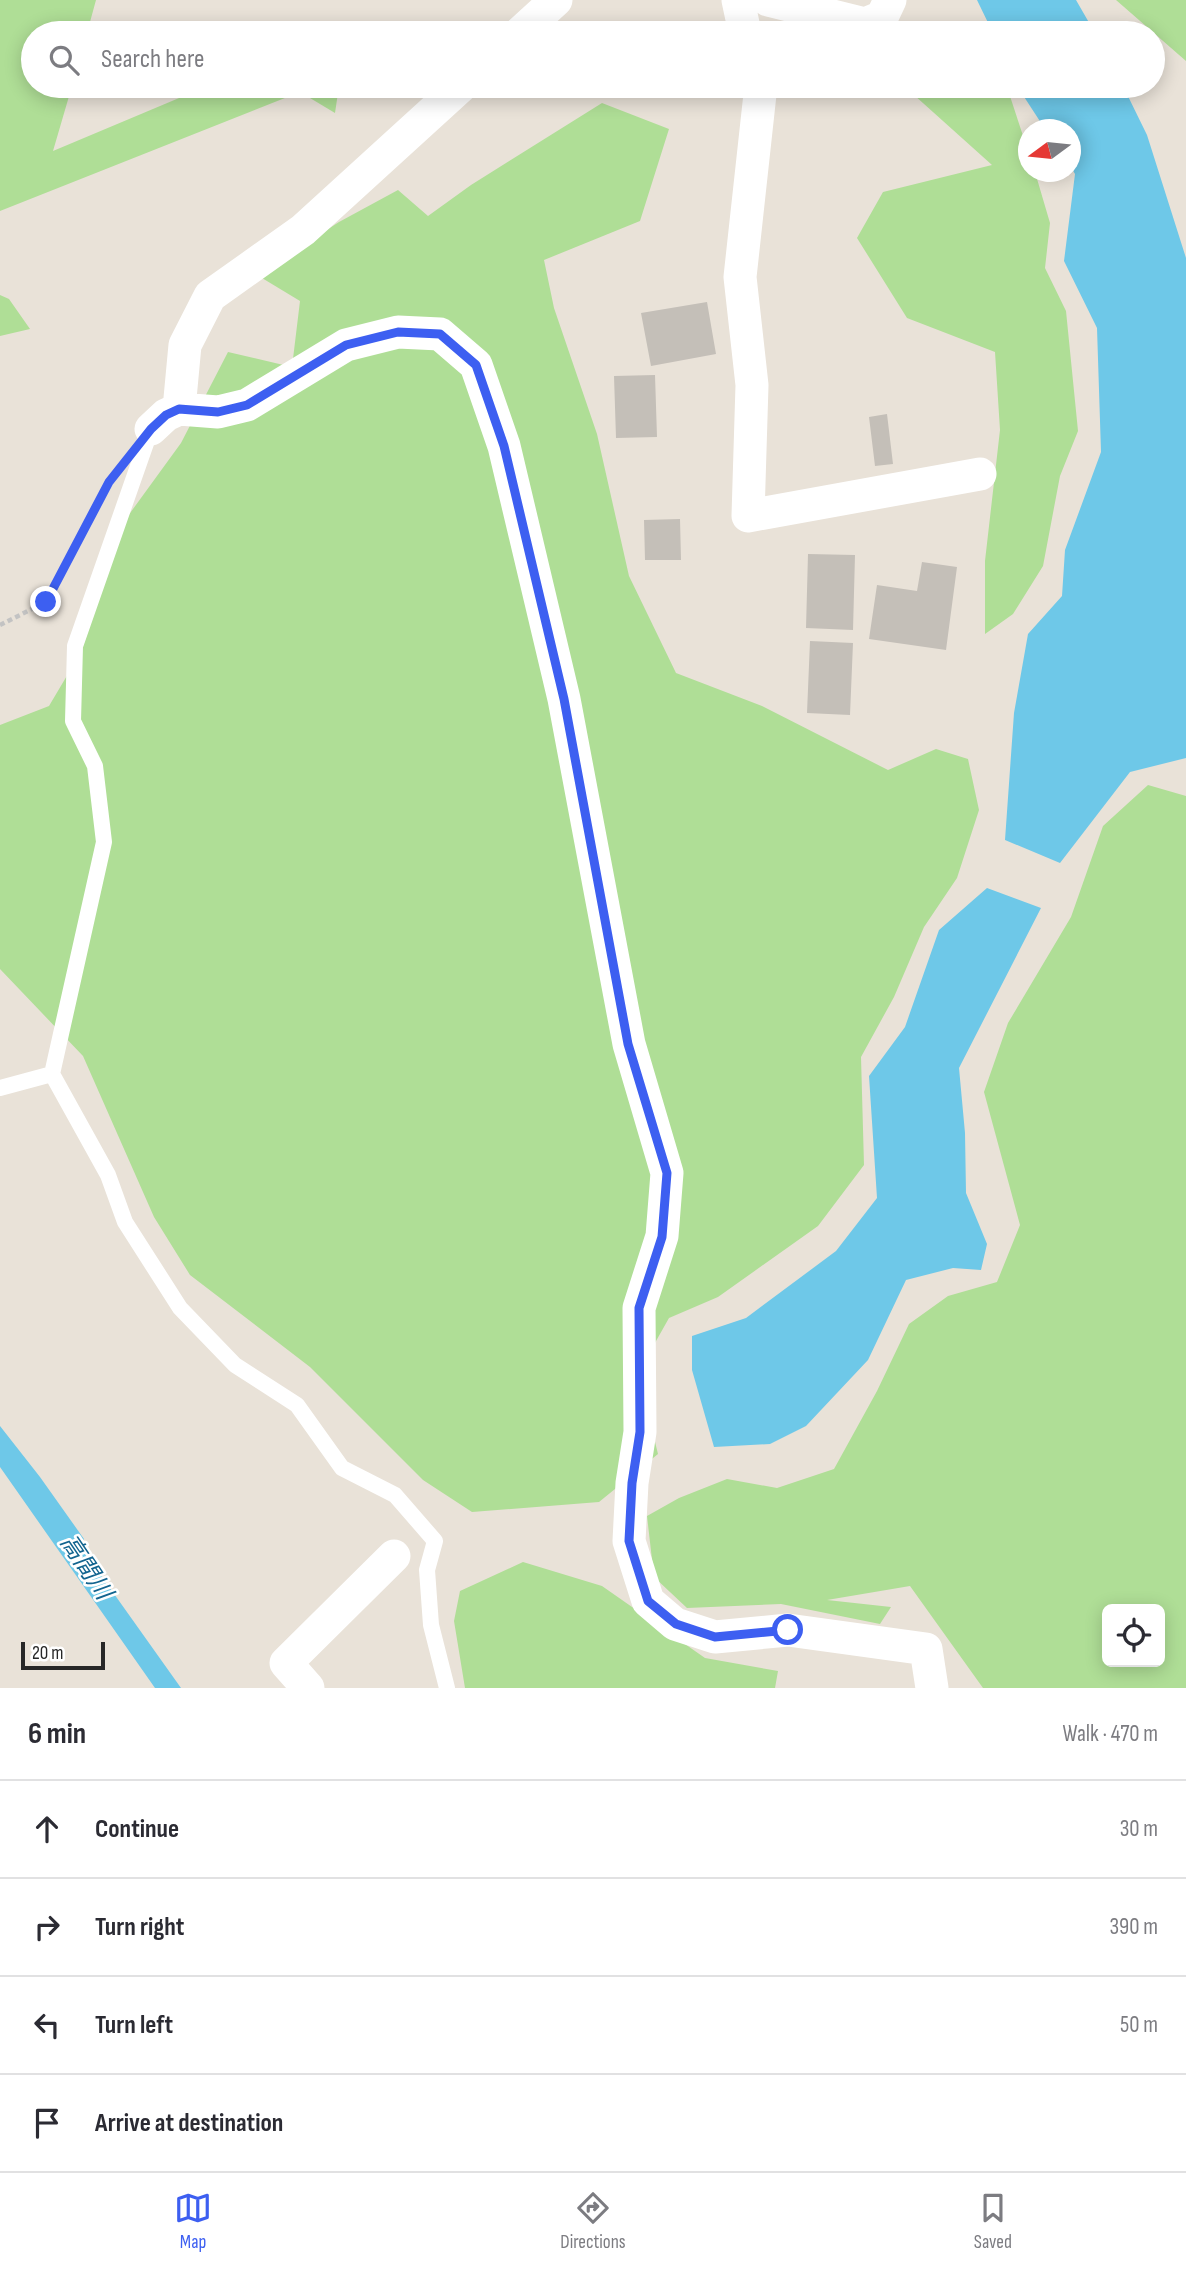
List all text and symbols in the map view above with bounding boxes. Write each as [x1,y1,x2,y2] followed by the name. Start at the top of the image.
[21,21,1165,98] search box
[45,41,83,79] icon: search
[101,44,204,75] text: Search here
[1018,119,1081,182] north arrow
[30,586,61,617] route end
[54,1529,120,1607] water label: 高間川
[1102,1604,1165,1667] map controls
[1102,1604,1165,1667] button: locate
[772,1614,803,1645] route start
[21,1639,105,1671] scale bar
[32,1642,64,1665] text: 20 m
[28,1716,86,1752] text: 6 min
[1063,1720,1158,1748] text: Walk · 470 m
[28,1810,66,1848] icon: ahead
[95,1814,179,1845] text: Continue
[1120,1815,1158,1843] text: 30 m
[28,1908,66,1946] icon: right
[95,1912,184,1943] text: Turn right
[1109,1913,1158,1941] text: 390 m
[28,2006,66,2044] icon: left
[95,2010,173,2041] text: Turn left
[1120,2011,1158,2039] text: 50 m
[28,2104,66,2142] icon: arrive
[95,2108,283,2139] text: Arrive at destination
[174,2189,212,2254] tab: Map
[560,2189,626,2254] tab: Directions
[974,2189,1012,2254] tab: Saved

